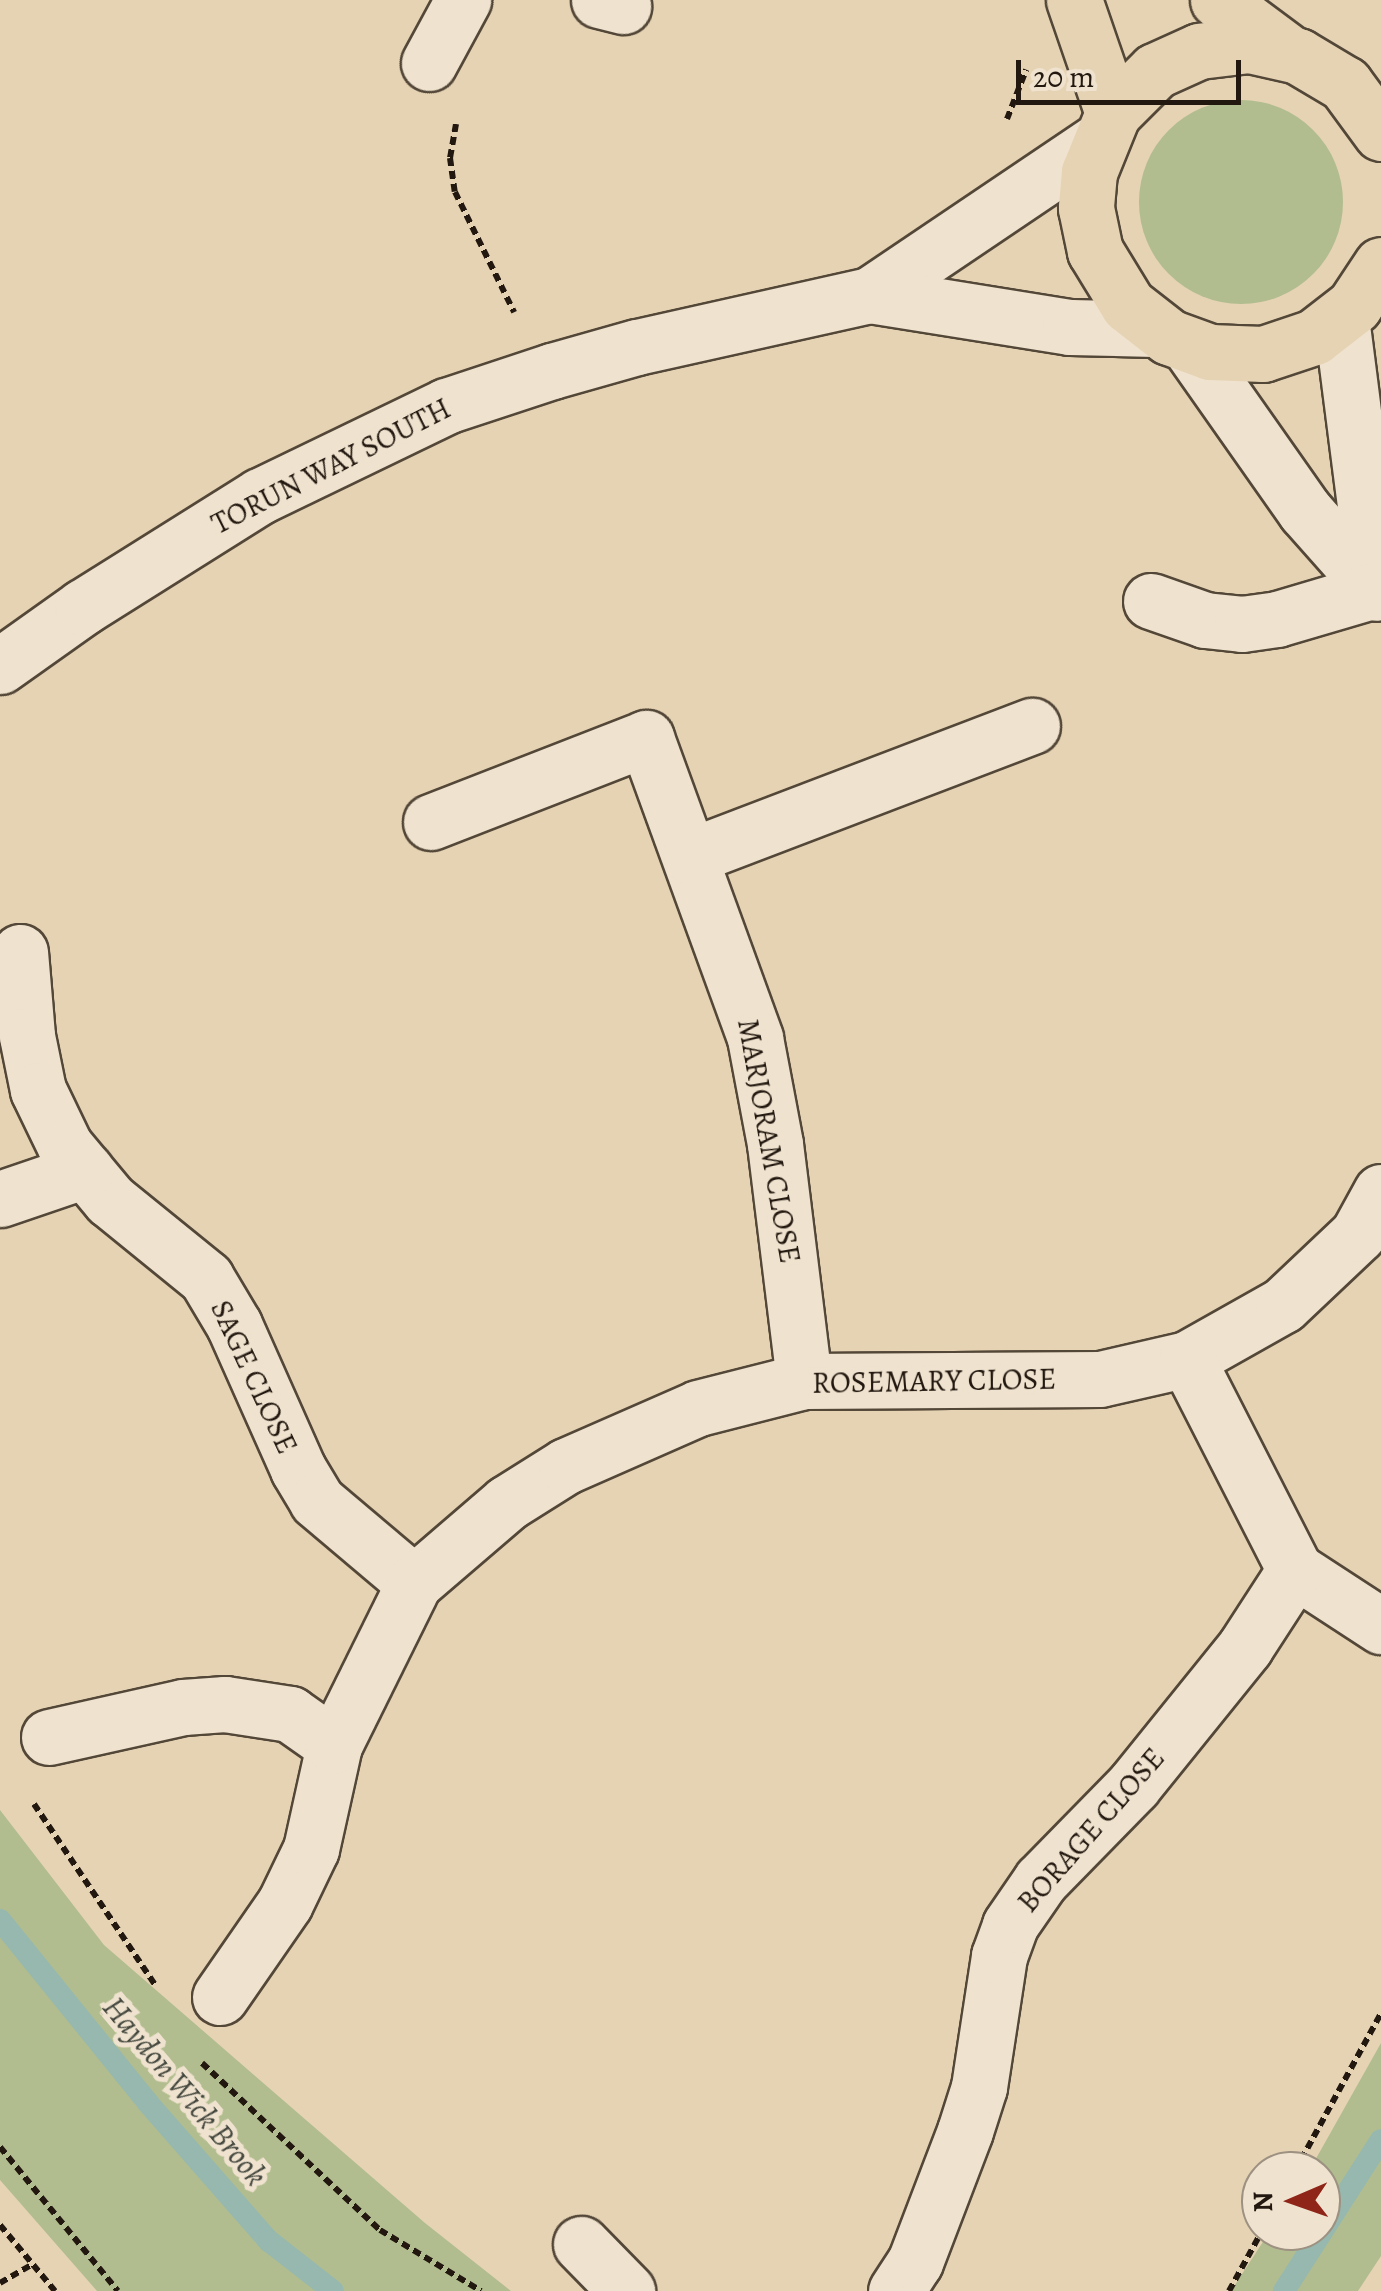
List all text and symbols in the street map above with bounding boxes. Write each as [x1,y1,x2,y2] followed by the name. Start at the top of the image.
[1021,40,1246,102] scale bar
[1033,57,1094,97] text: 20 m
[205,390,457,542] street label: TORUN WAY SOUTH
[730,1016,808,1266] street label: MARJORAM CLOSE
[203,1295,305,1459] street label: SAGE CLOSE
[812,1361,1056,1401] street label: ROSEMARY CLOSE
[1010,1740,1172,1920] street label: BORAGE CLOSE
[95,1989,275,2193] water label: Haydon Wick Brook
[1241,2151,1341,2251] north arrow
[1244,2191,1282,2213] text: N

